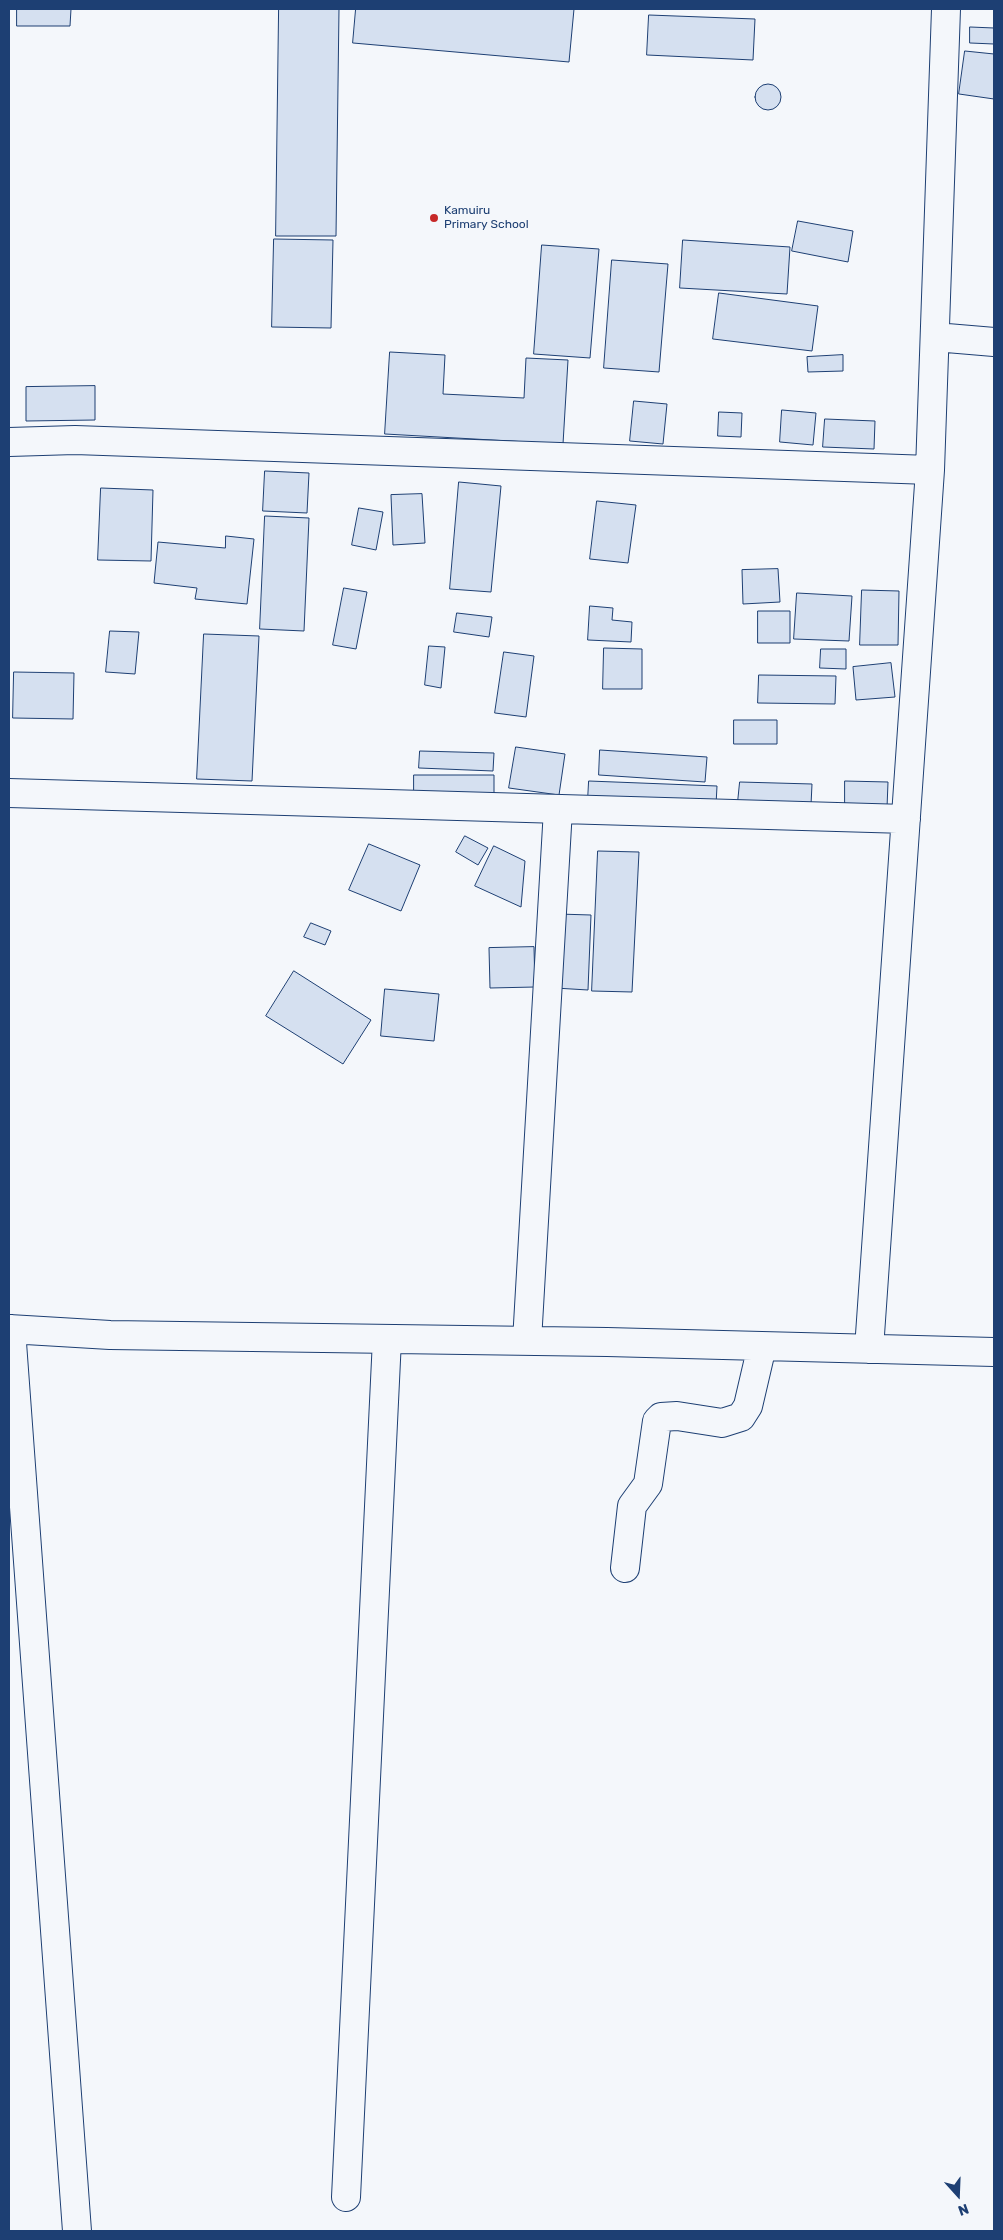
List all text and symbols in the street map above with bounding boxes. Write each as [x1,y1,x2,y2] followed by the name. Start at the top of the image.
[444,204,529,232] place label: Kamuiru Primary School
[428,212,440,224] marker: Kamuiru Primary School
[933,2170,983,2220] north arrow
[956,2200,971,2219] text: N

